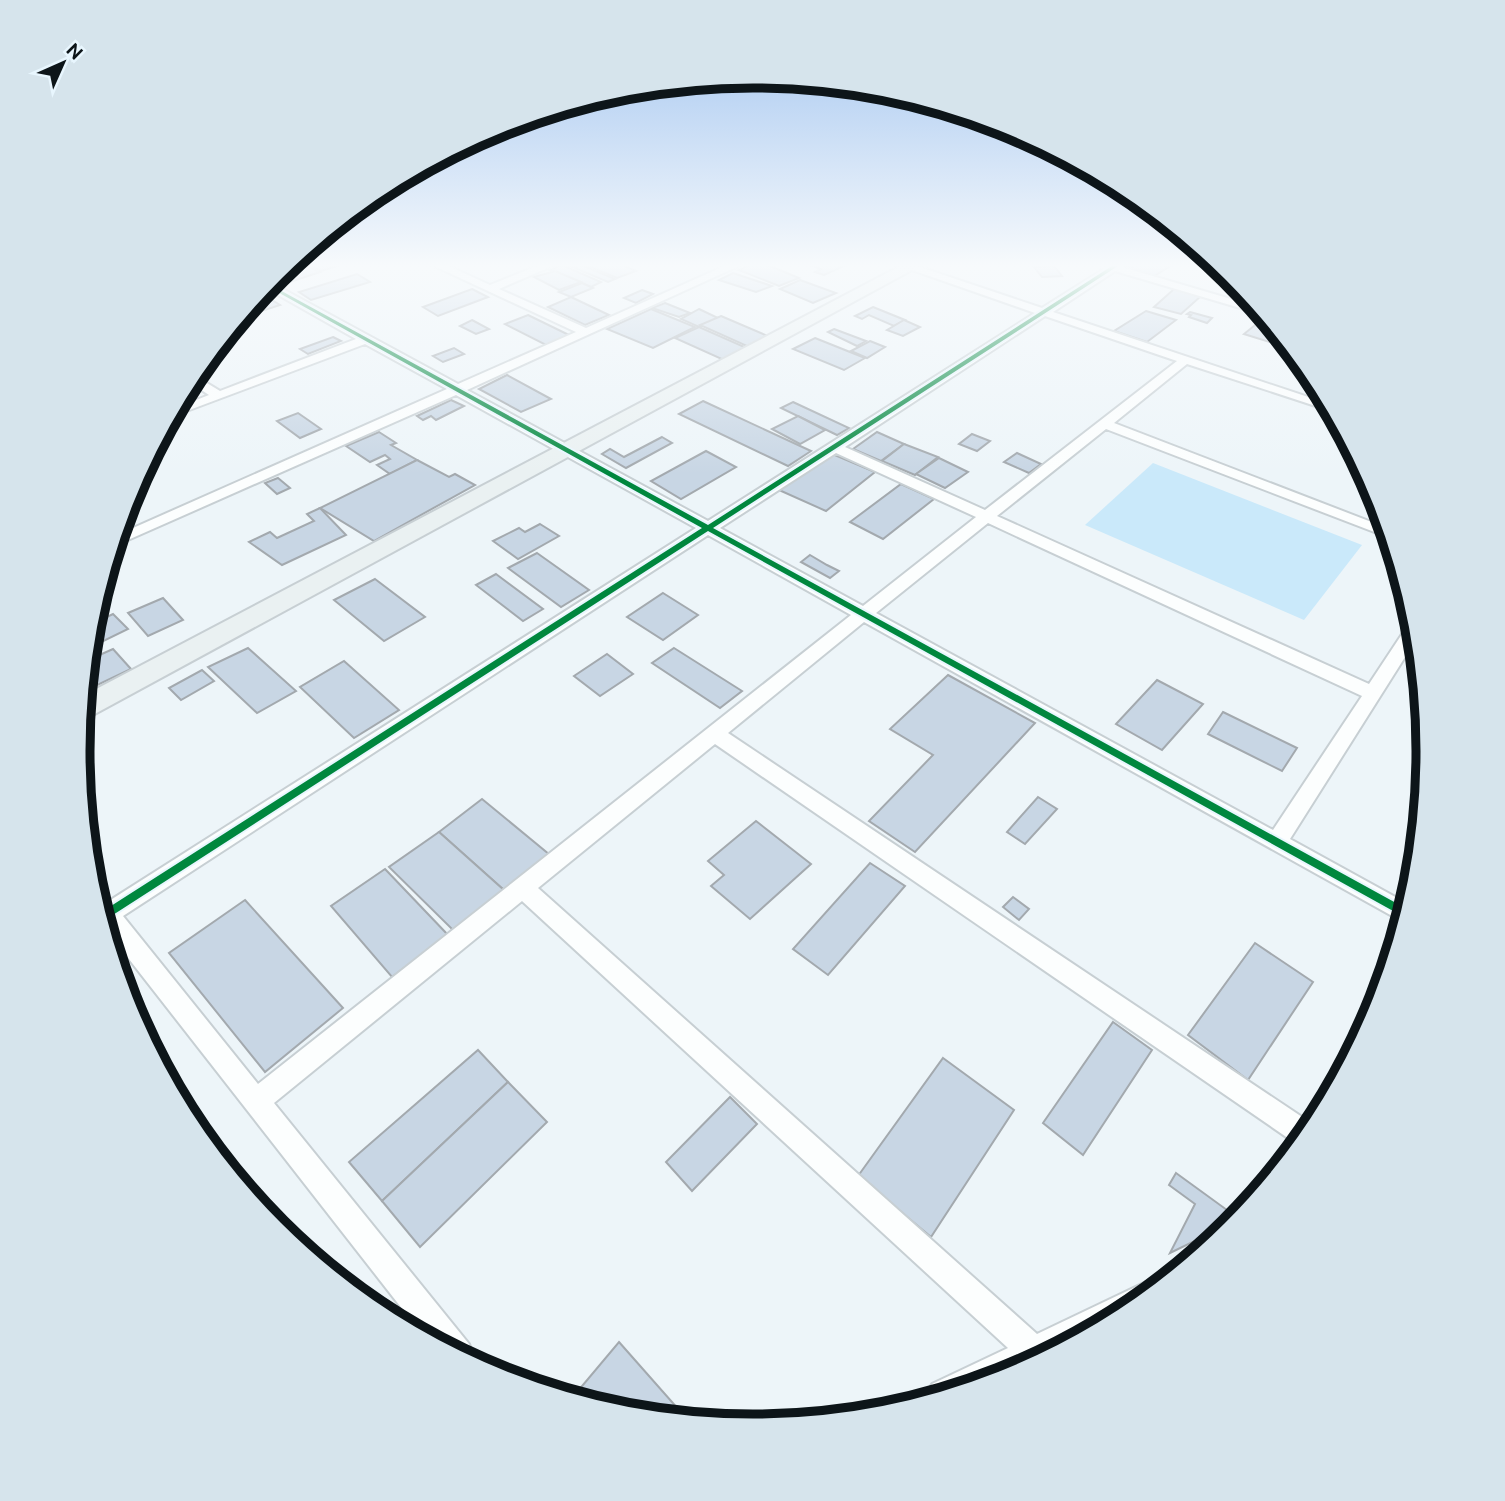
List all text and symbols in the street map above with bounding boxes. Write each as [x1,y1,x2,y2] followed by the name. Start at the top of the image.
[28,28,98,98] north arrow
[62,38,88,64] text: N

